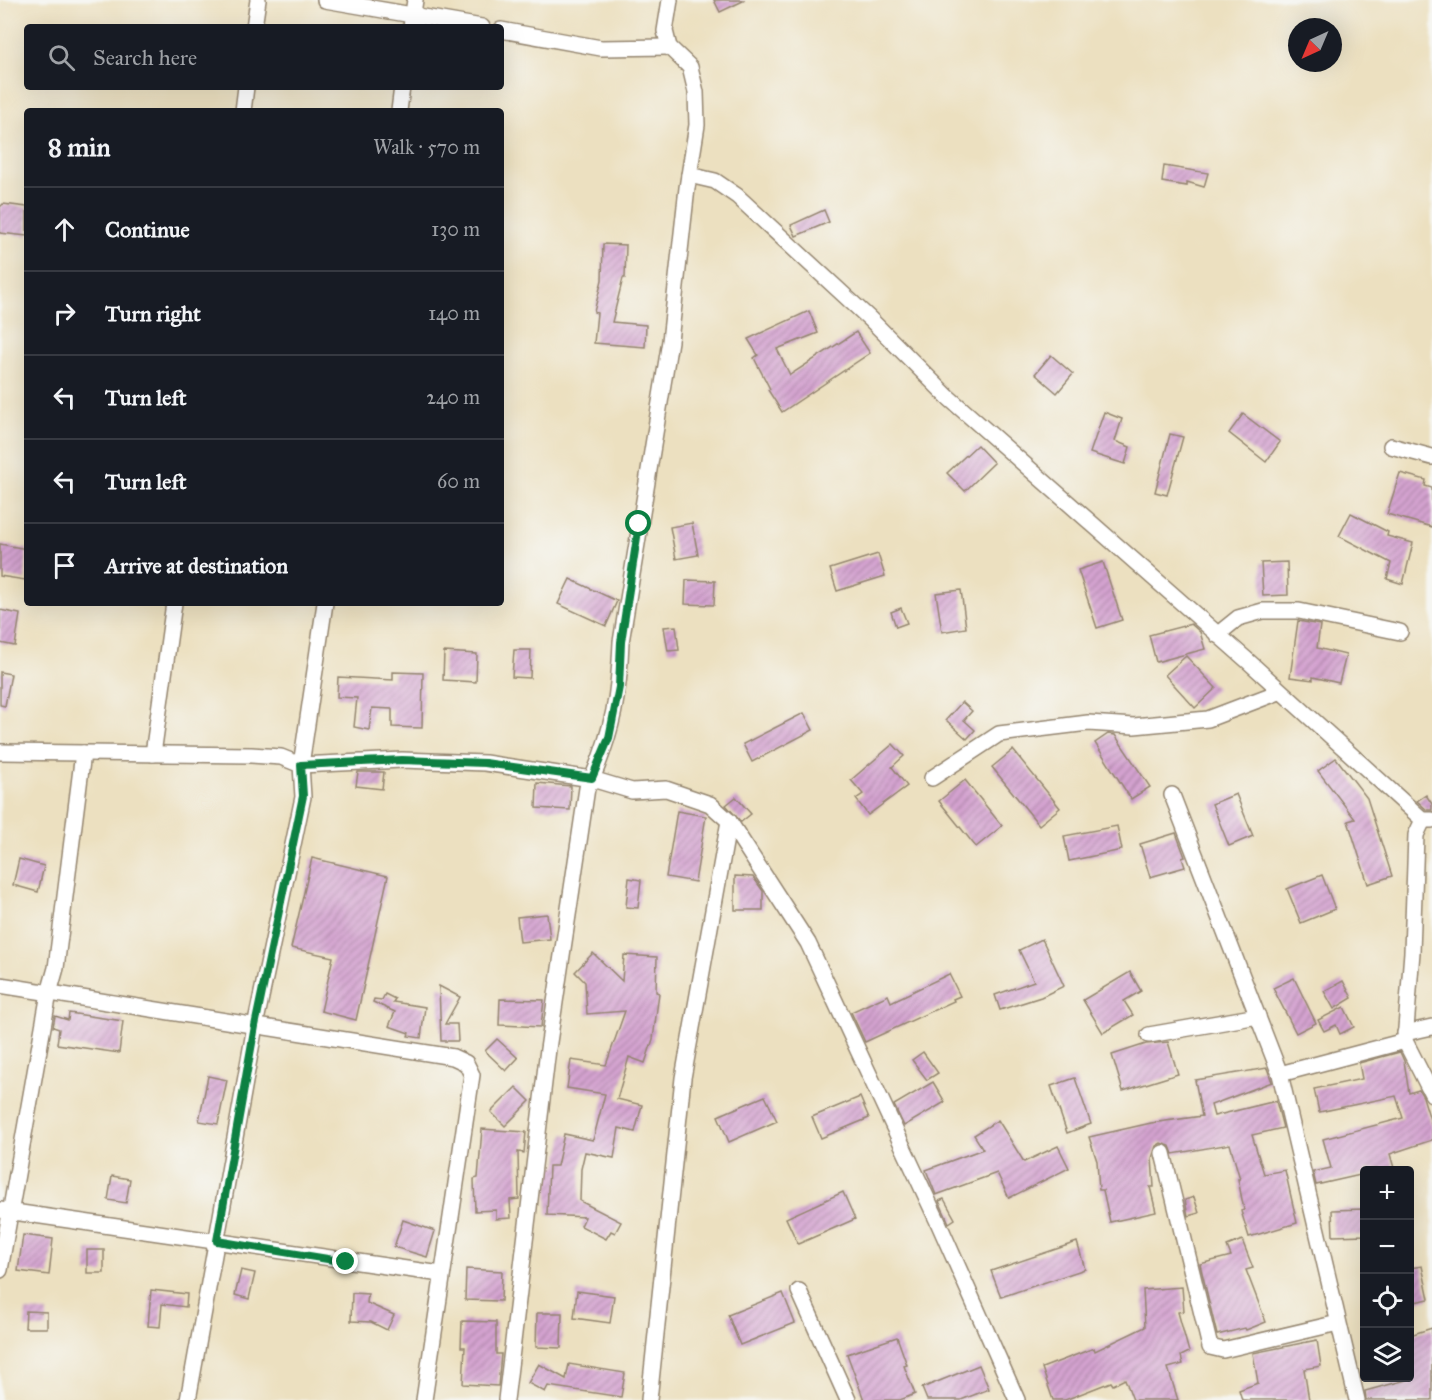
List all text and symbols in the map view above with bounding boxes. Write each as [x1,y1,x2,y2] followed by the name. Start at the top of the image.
[1288,18,1342,72] north arrow
[24,24,504,90] search box
[45,41,78,74] icon: search
[93,44,197,71] text: Search here
[48,131,111,163] text: 8 min
[373,135,480,159] text: Walk · 570 m
[48,213,81,246] icon: ahead
[105,216,190,243] text: Continue
[431,217,480,241] text: 130 m
[48,297,81,330] icon: right
[105,300,201,327] text: Turn right
[428,301,480,325] text: 140 m
[48,381,81,414] icon: left
[105,384,187,411] text: Turn left
[426,385,480,409] text: 240 m
[48,465,81,498] icon: left
[105,468,187,495] text: Turn left
[437,469,480,493] text: 60 m
[625,510,651,536] route start
[48,549,81,582] icon: arrive
[105,552,288,579] text: Arrive at destination
[1360,1166,1414,1382] map controls
[1360,1166,1414,1220] button: +
[1360,1220,1414,1274] button: −
[332,1248,358,1274] route end
[1360,1274,1414,1328] button: locate
[1360,1328,1414,1382] button: layers

